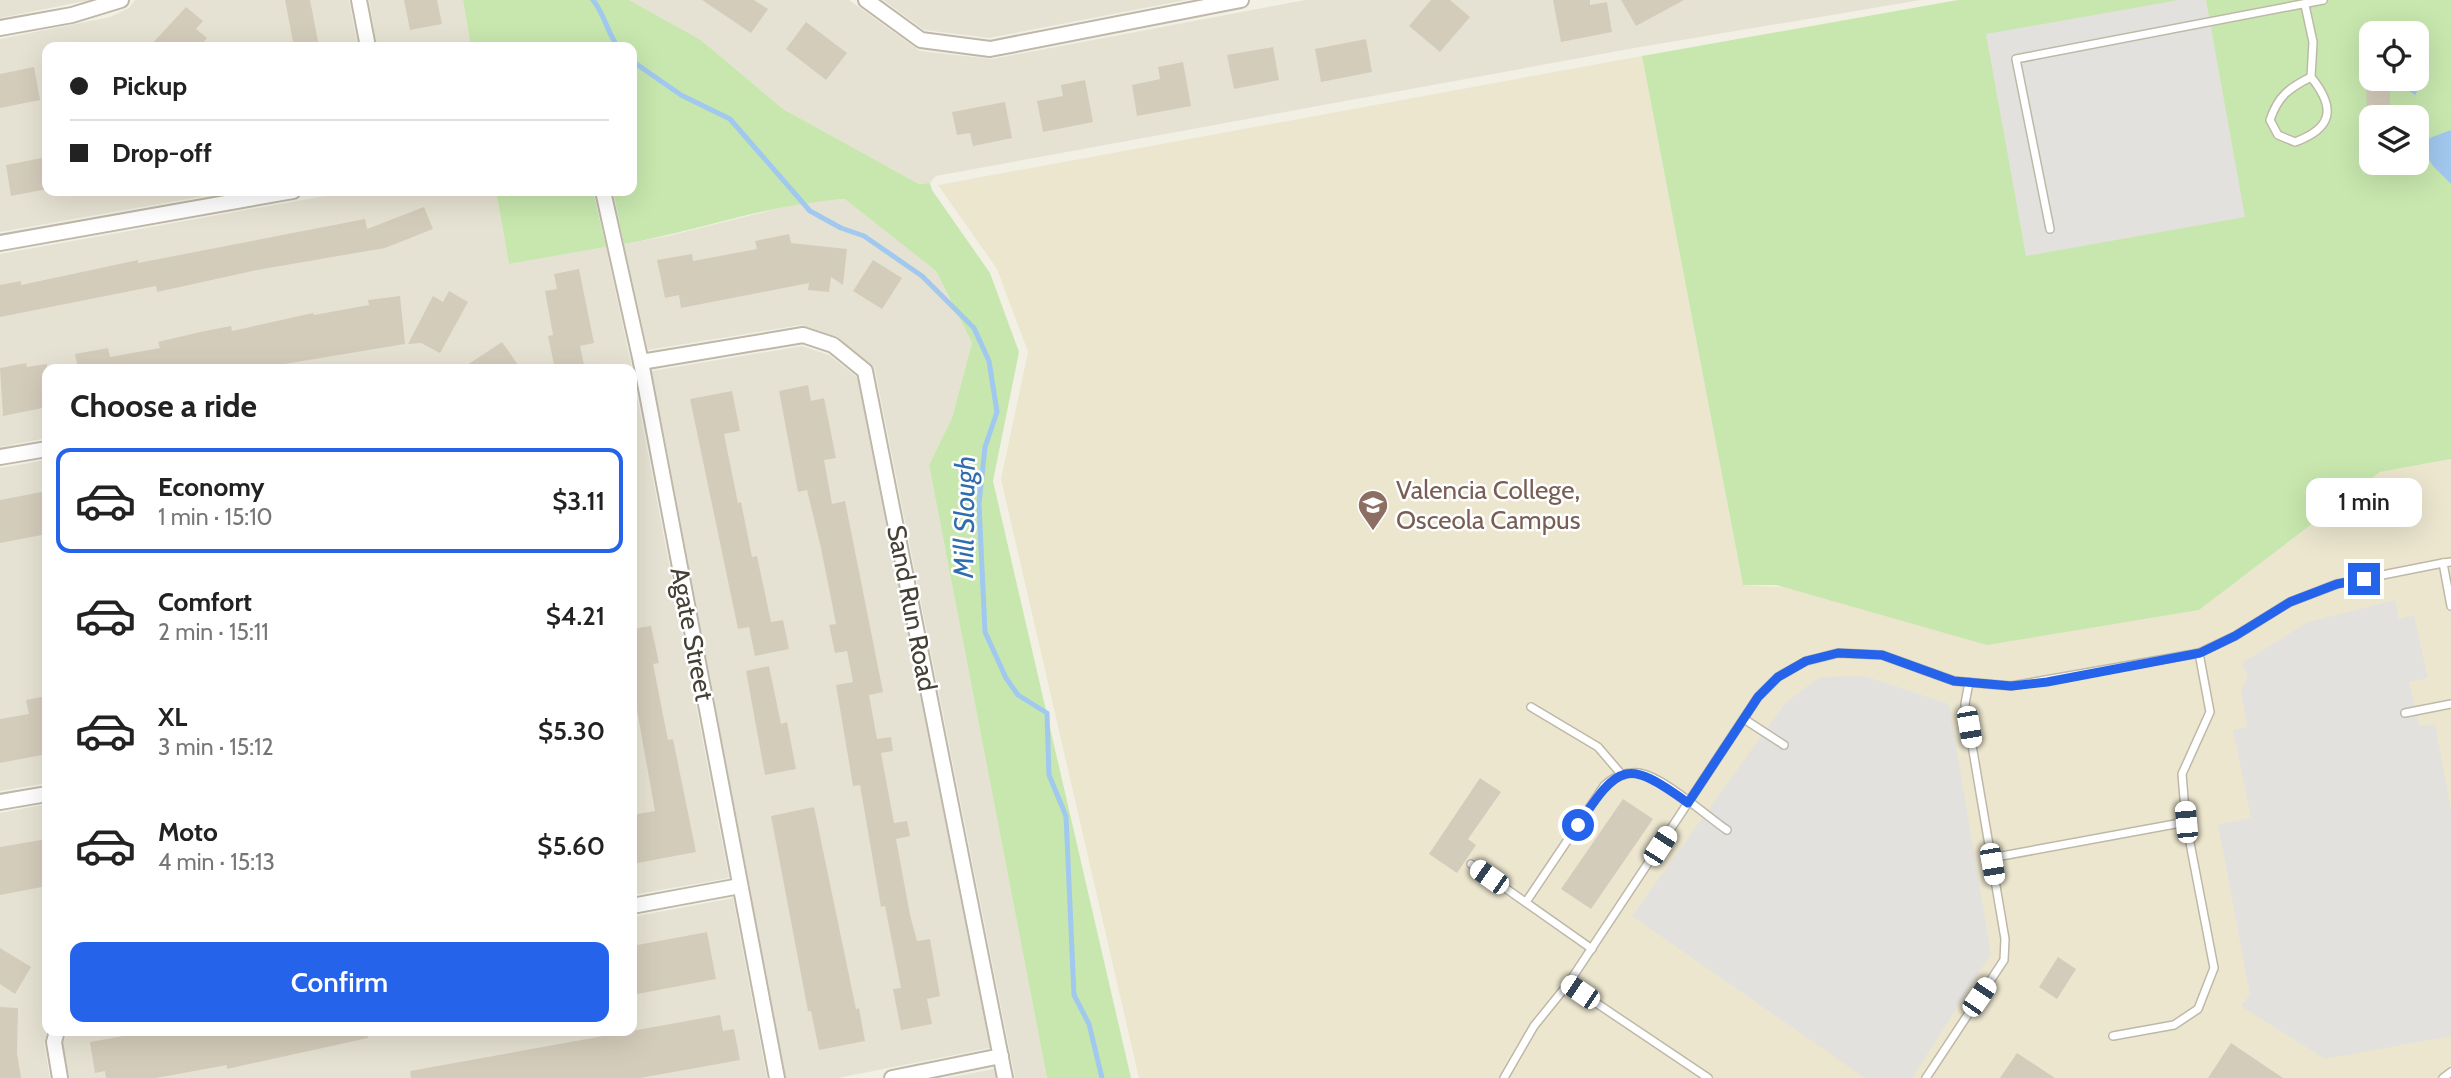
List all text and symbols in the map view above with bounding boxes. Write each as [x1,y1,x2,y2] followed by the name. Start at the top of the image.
[2359,21,2429,175] map controls
[2359,21,2429,91] button: locate
[112,70,187,102] text: Pickup
[2359,105,2429,175] button: layers
[112,137,212,169] text: Drop-off
[70,386,257,425] text: Choose a ride
[946,456,982,579] water label: Mill Slough
[74,469,137,532] icon: car
[158,471,264,503] text: Economy
[1396,474,1581,536] place label: Valencia College, Osceola Campus
[2306,477,2422,526] callout: 1 min
[552,485,605,517] text: $3.11
[1356,488,1390,532] school or university icon: Valencia College, Osceola Campus
[2338,488,2390,516] text: 1 min
[158,503,273,531] text: 1 min · 15:10
[880,522,944,694] street label: Sand Run Road
[2348,563,2380,595] route end
[663,564,721,704] street label: Agate Street
[74,584,137,647] icon: car
[158,586,252,618] text: Comfort
[546,600,605,632] text: $4.21
[158,618,269,646] text: 2 min · 15:11
[74,699,137,762] icon: car
[158,701,187,733] text: XL
[1956,704,1983,750] car
[538,715,605,747] text: $5.30
[158,733,274,761] text: 3 min · 15:12
[2174,800,2199,844] car
[1562,809,1594,841] route start
[74,814,137,877] icon: car
[158,816,218,848] text: Moto
[1640,823,1681,869] car
[537,830,605,862] text: $5.60
[1979,841,2006,887] car
[158,848,275,876] text: 4 min · 15:13
[1466,856,1513,898] car
[70,942,609,1022] button: Confirm
[1557,972,1604,1012] car
[1959,974,2000,1020] car

